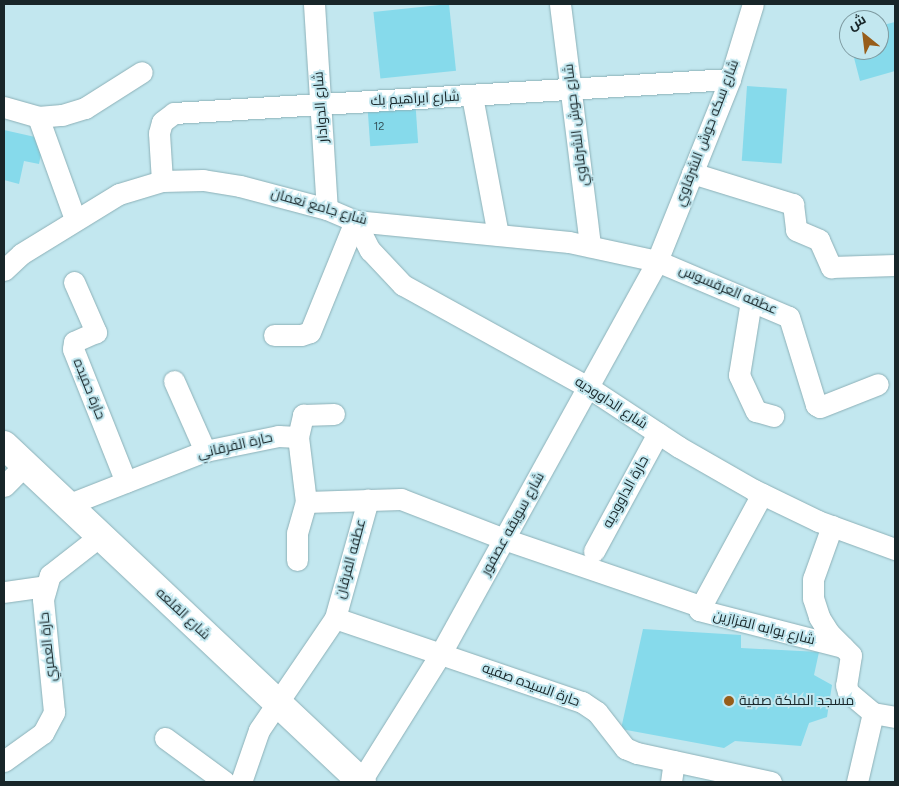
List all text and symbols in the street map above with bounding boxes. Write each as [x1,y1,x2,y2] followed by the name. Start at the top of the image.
[839,10,889,60] north arrow
[845,11,869,34] text: ش
[671,57,743,209] street label: شارع سكه حوش الشرقاوي
[560,63,592,187] street label: شارع حوش الشرقاوي
[310,71,332,143] street label: شارع الدوادار
[370,88,460,110] street label: شارع ابراهيم بك
[374,120,384,134] house number: 12
[269,185,369,229] street label: شارع جامع نعمان
[676,262,780,318] street label: عطفه العرقسوس
[69,356,109,422] street label: حارة حميده
[571,373,651,433] street label: شارع الداووديه
[196,429,274,463] street label: حارة الفرقاني
[599,453,653,531] street label: حارة الداووديه
[478,469,548,579] street label: شارع سويقه عصفور
[332,517,370,601] street label: عطفه الفرقان
[152,585,214,643] street label: شارع القلعه
[711,607,817,649] street label: شارع بوابه القزازين
[36,611,60,683] street label: حارة العمري
[480,660,582,710] street label: حارة السيده صفيه
[739,693,854,709] place label: مسجد الملكة صفية
[723,695,735,707] marker: مسجد الملكة صفية

